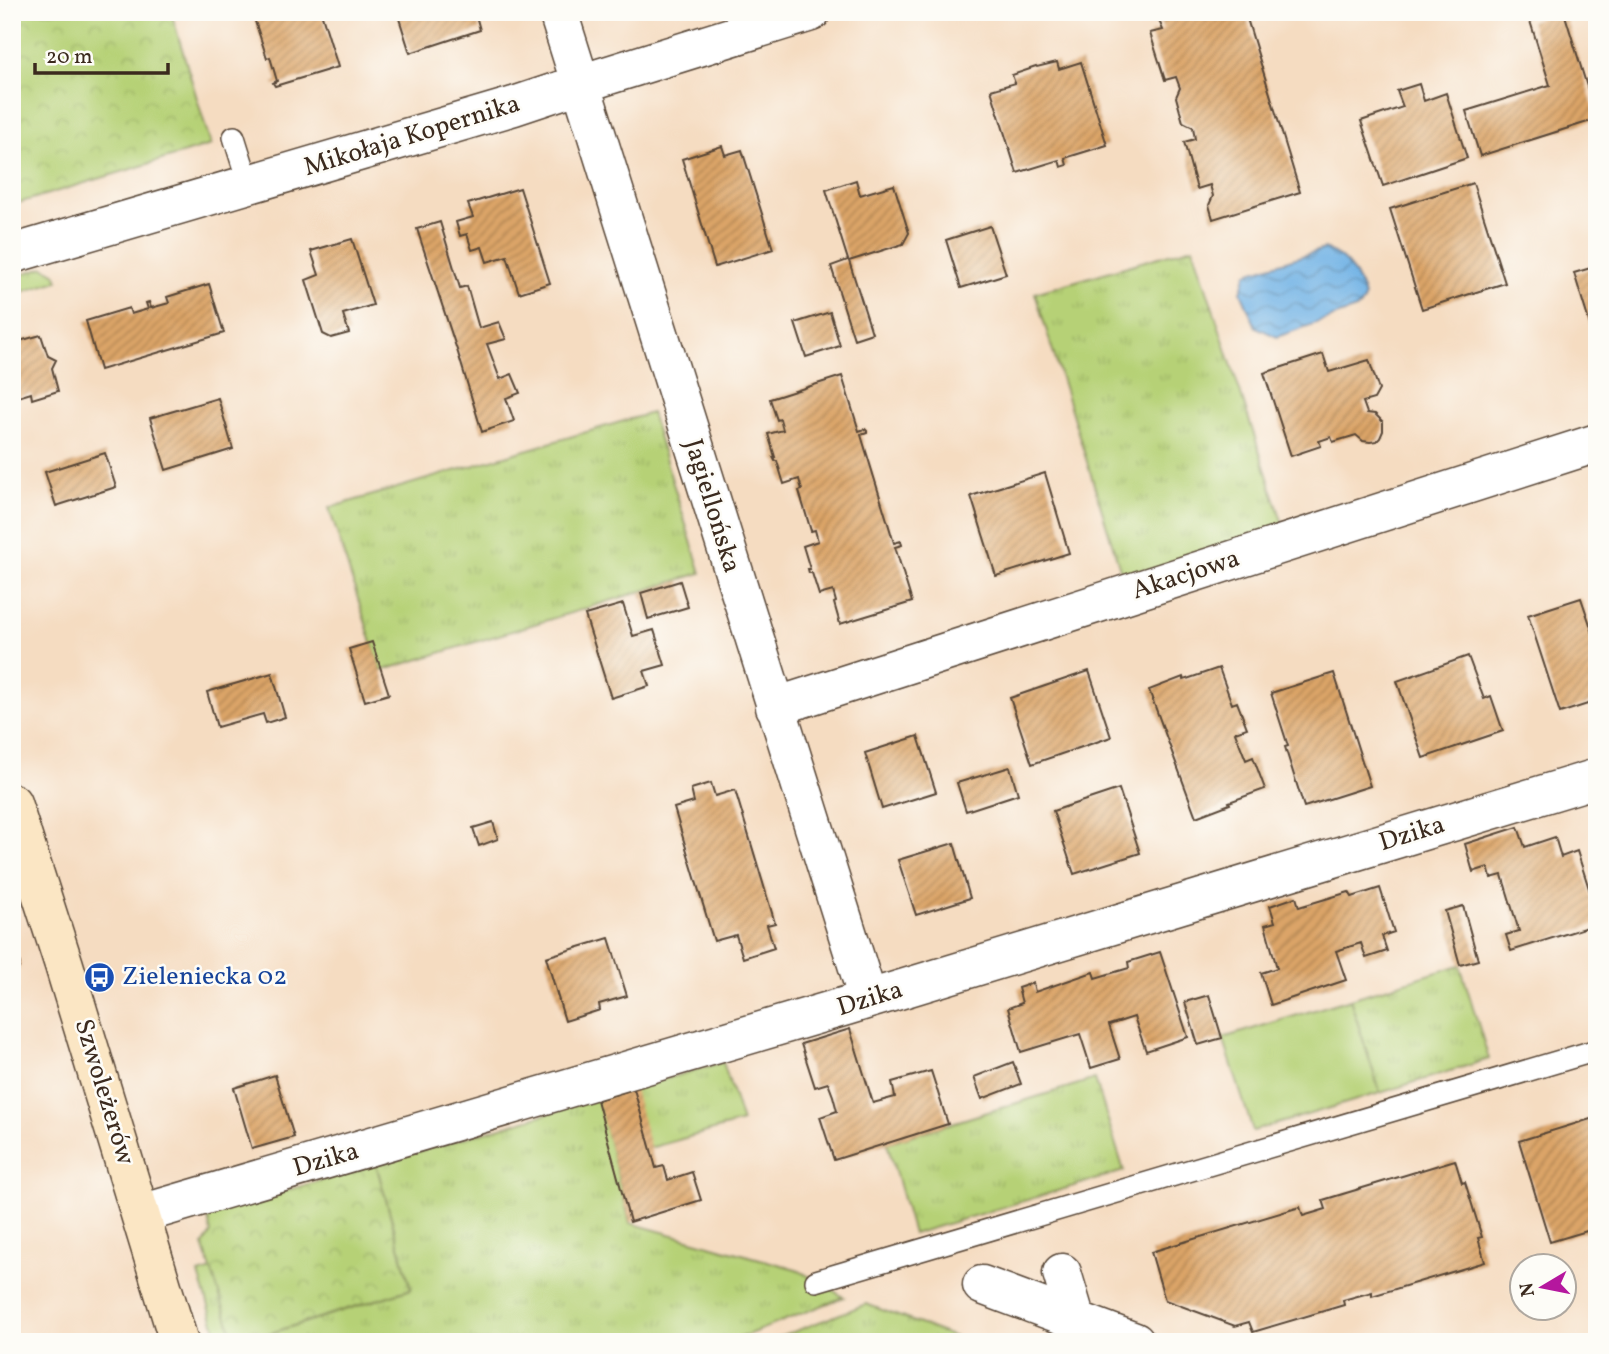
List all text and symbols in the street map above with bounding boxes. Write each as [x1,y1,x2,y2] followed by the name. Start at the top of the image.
[35,32,168,76] scale bar
[46,43,92,72] text: 20 m
[299,86,525,186] street label: Mikołaja Kopernika
[675,435,749,577] street label: Jagiellońska
[1128,541,1244,609] street label: Akacjowa
[1375,807,1449,861] street label: Dzika
[122,959,287,995] place label: Zieleniecka 02
[82,960,116,994] bus stop icon: Zieleniecka 02
[833,972,907,1026] street label: Dzika
[65,1015,143,1169] street label: Szwoleżerów
[289,1133,363,1187] street label: Dzika
[1508,1252,1578,1322] north arrow
[1514,1280,1542,1299] text: N

